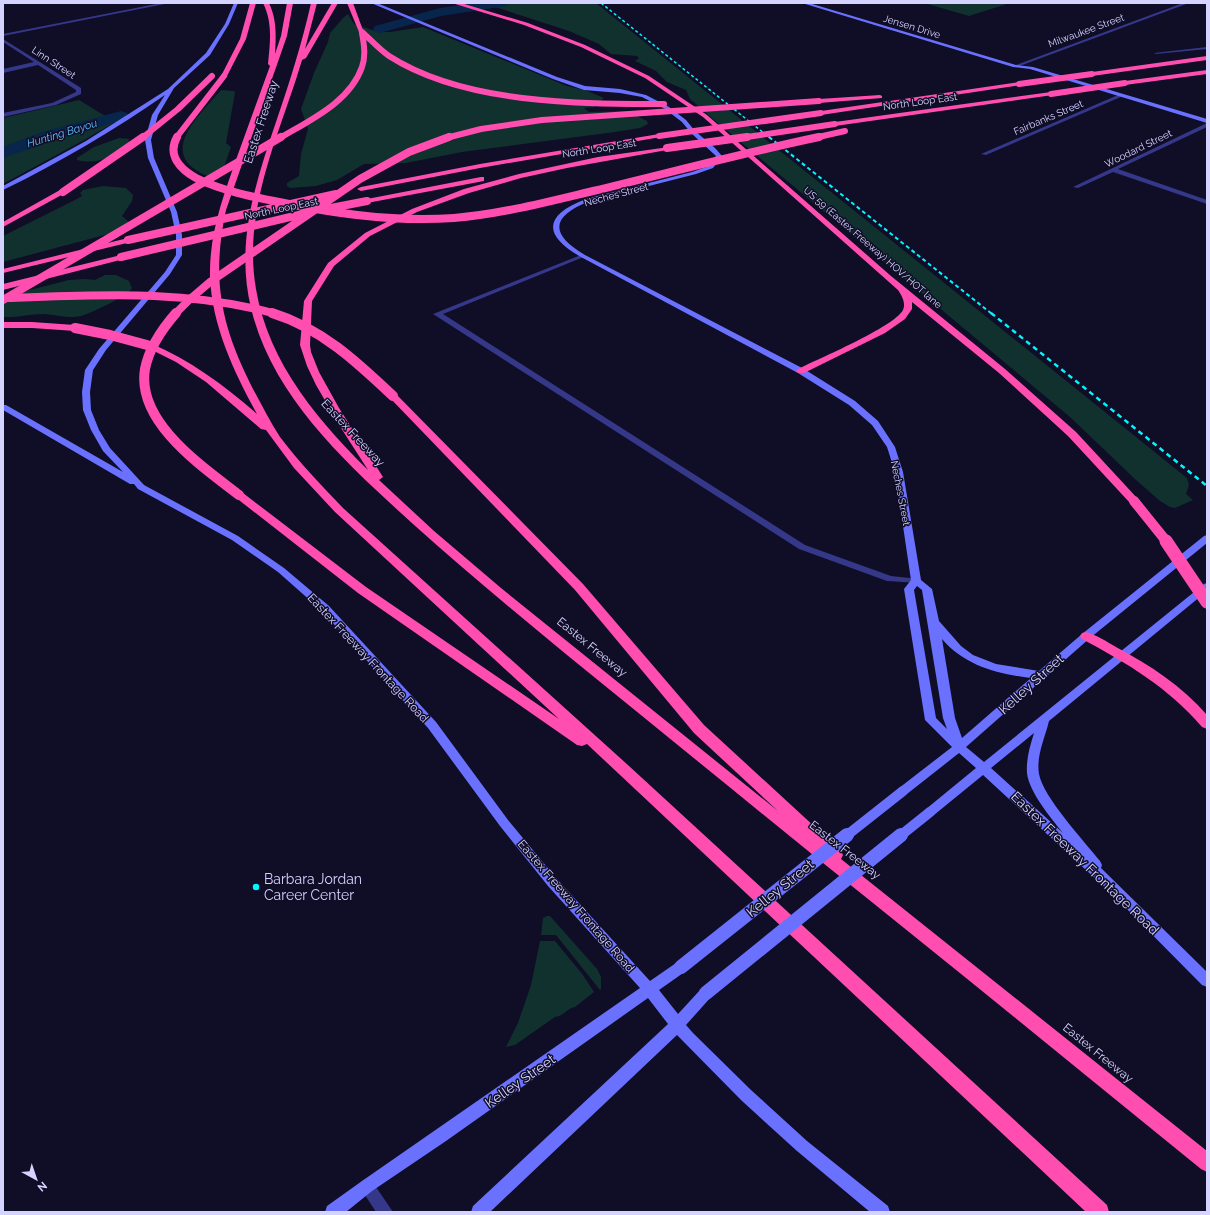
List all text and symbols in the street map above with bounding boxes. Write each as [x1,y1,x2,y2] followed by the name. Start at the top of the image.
[1047,11,1126,49] street label: Milwaukee Street
[882,13,942,40] street label: Jensen Drive
[30,44,78,81] street label: Linn Street
[241,78,281,165] street label: Eastex Freeway
[882,91,959,112] street label: North Loop East
[1012,98,1085,137] street label: Fairbanks Street
[25,117,99,150] water label: Hunting Bayou
[1103,127,1174,169] street label: Woodard Street
[561,137,638,160] street label: North Loop East
[583,180,650,208] street label: Neches Street
[801,184,944,310] street label: US 59 (Eastex Freeway) HOV/HOT lane
[243,195,319,222] street label: North Loop East
[318,397,388,470] street label: Eastex Freeway
[889,460,912,527] street label: Neches Street
[305,591,431,725] street label: Eastex Freeway Frontage Road
[554,614,630,680] street label: Eastex Freeway
[995,650,1067,717] street label: Kelley Street
[1008,788,1162,938] street label: Eastex Freeway Frontage Road
[807,818,884,882] street label: Eastex Freeway
[515,837,637,975] street label: Eastex Freeway Frontage Road
[743,856,817,920] street label: Kelley Street
[264,871,362,903] place label: Barbara Jordan Career Center
[251,882,261,892] marker: Barbara Jordan Career Center
[1060,1020,1136,1086] street label: Eastex Freeway
[482,1051,558,1111] street label: Kelley Street
[16,1159,56,1199] north arrow
[35,1179,50,1194] text: N

